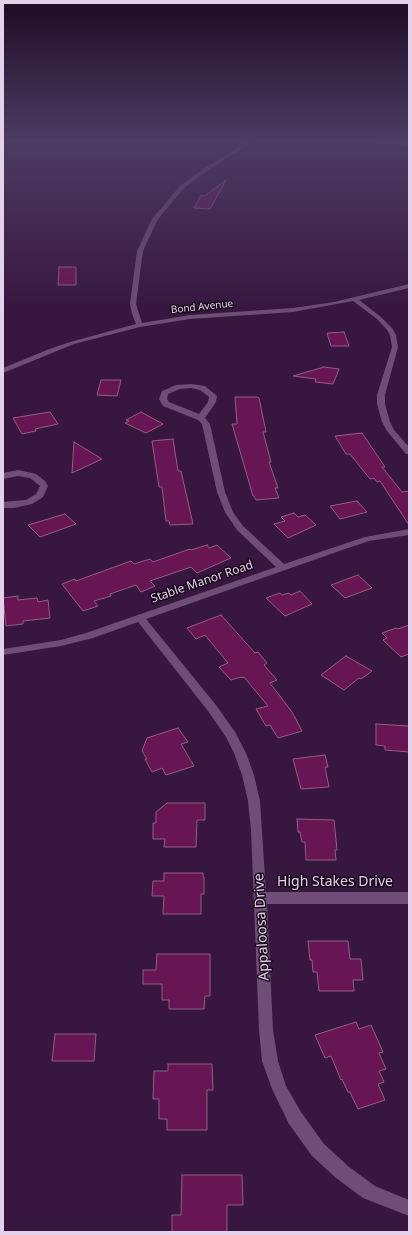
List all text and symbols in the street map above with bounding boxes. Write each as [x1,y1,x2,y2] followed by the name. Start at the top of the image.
[170,298,234,316] street label: Bond Avenue
[149,558,255,606] street label: Stable Manor Road
[251,873,273,981] street label: Appaloosa Drive
[277,874,393,890] street label: High Stakes Drive

